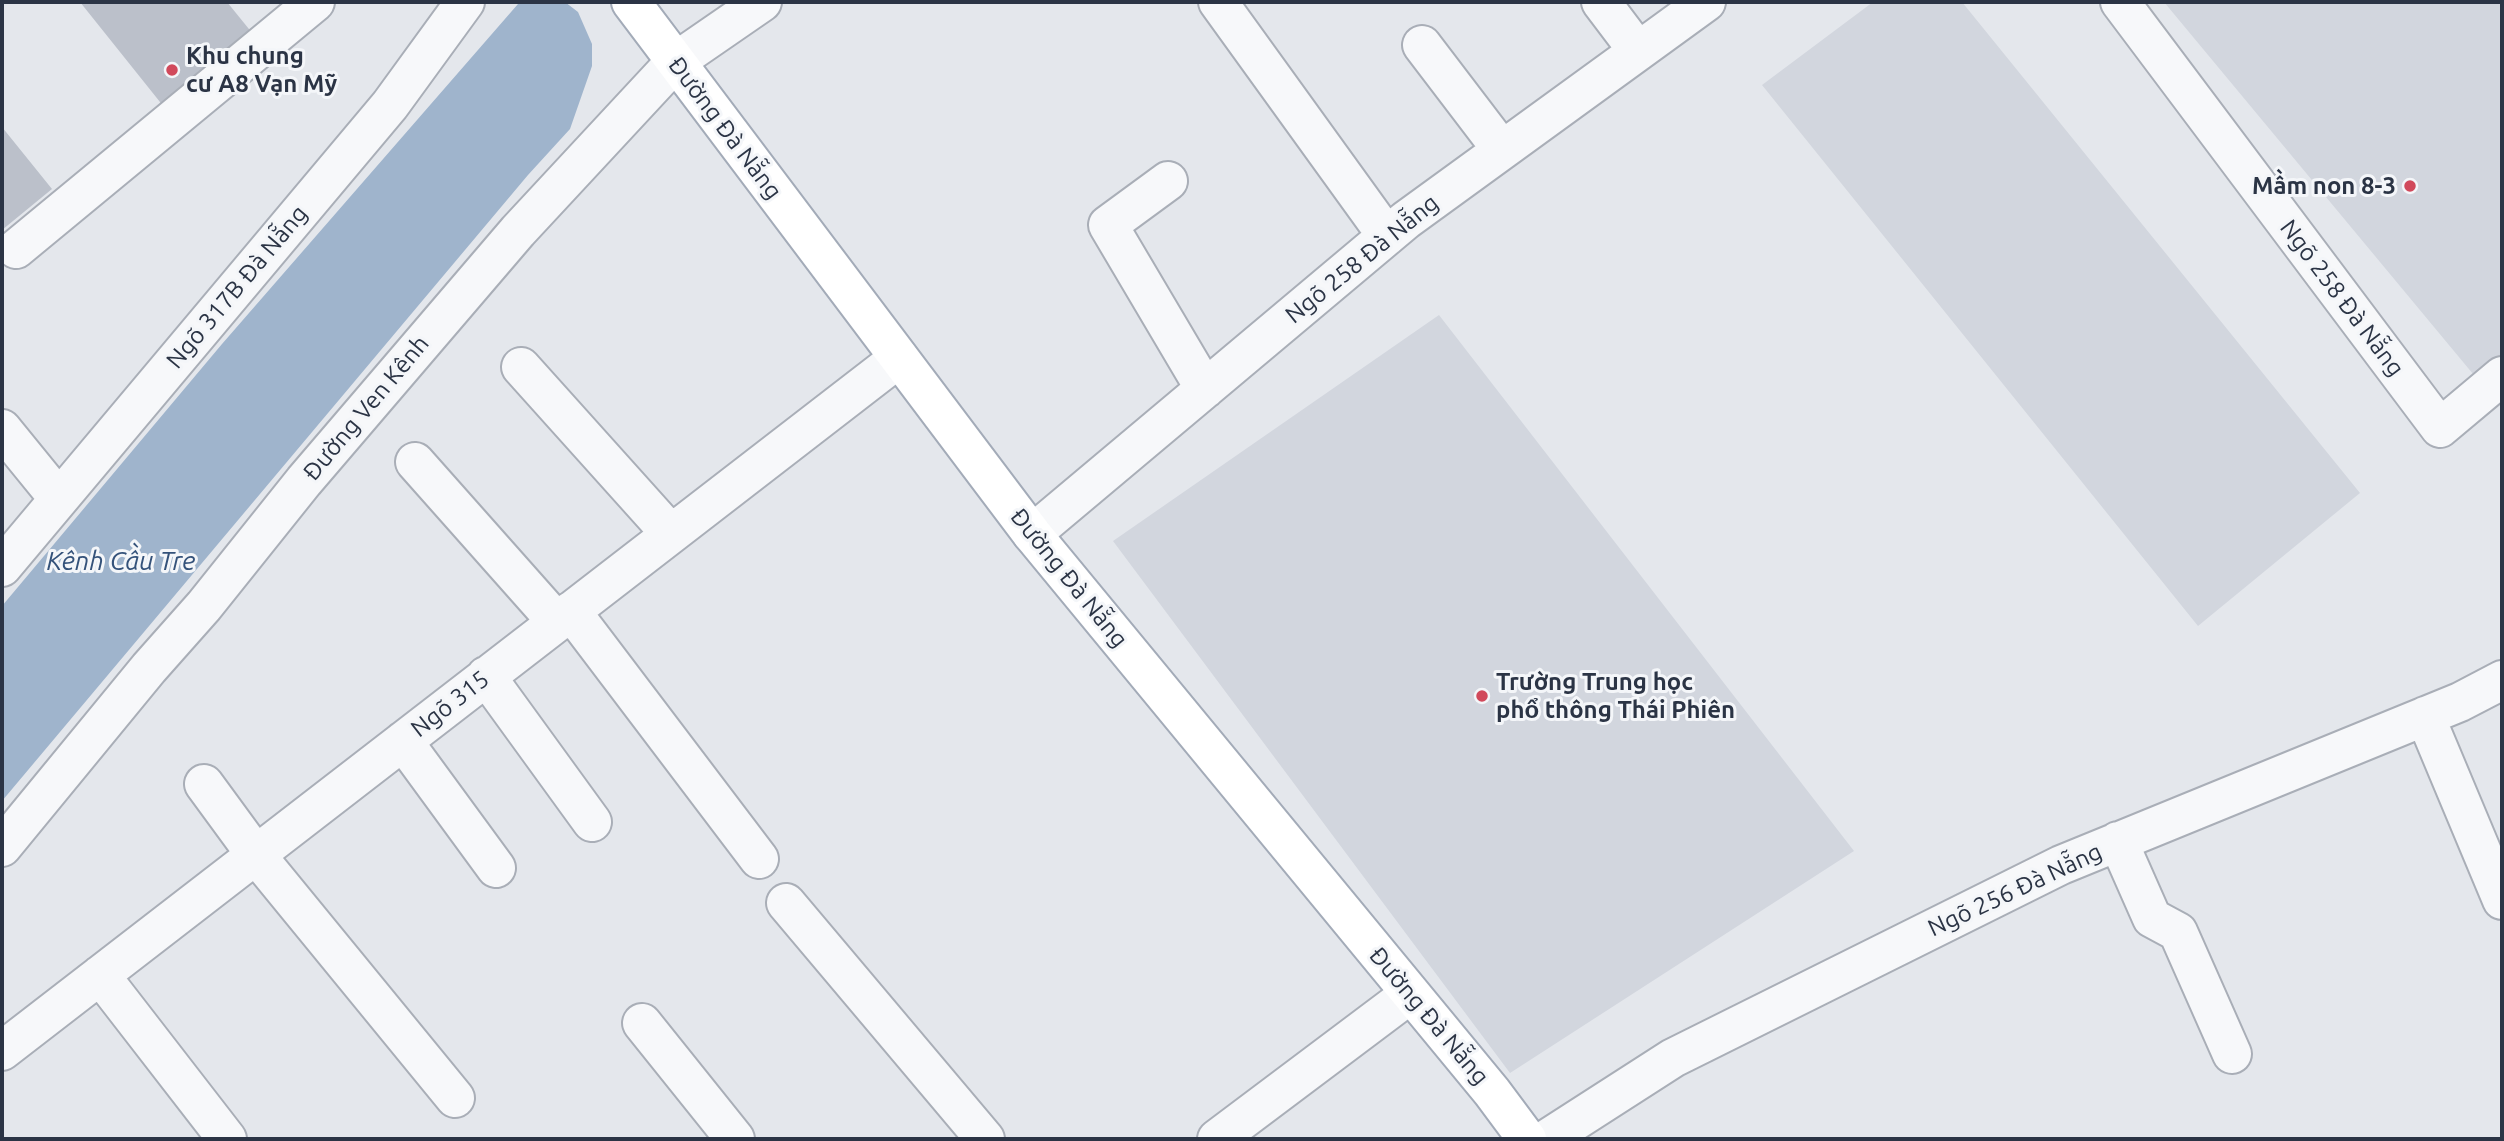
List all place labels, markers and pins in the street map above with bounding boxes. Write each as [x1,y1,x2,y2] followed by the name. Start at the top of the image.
[186,42,337,98] place label: Khu chung cư A8 Vạn Mỹ
[164,62,180,78] marker: Khu chung cư A8 Vạn Mỹ
[2252,172,2396,200] place label: Mầm non 8-3
[2402,178,2418,194] marker: Mầm non 8-3
[1496,668,1735,724] place label: Trường Trung học phổ thông Thái Phiên
[1474,688,1490,704] marker: Trường Trung học phổ thông Thái Phiên

